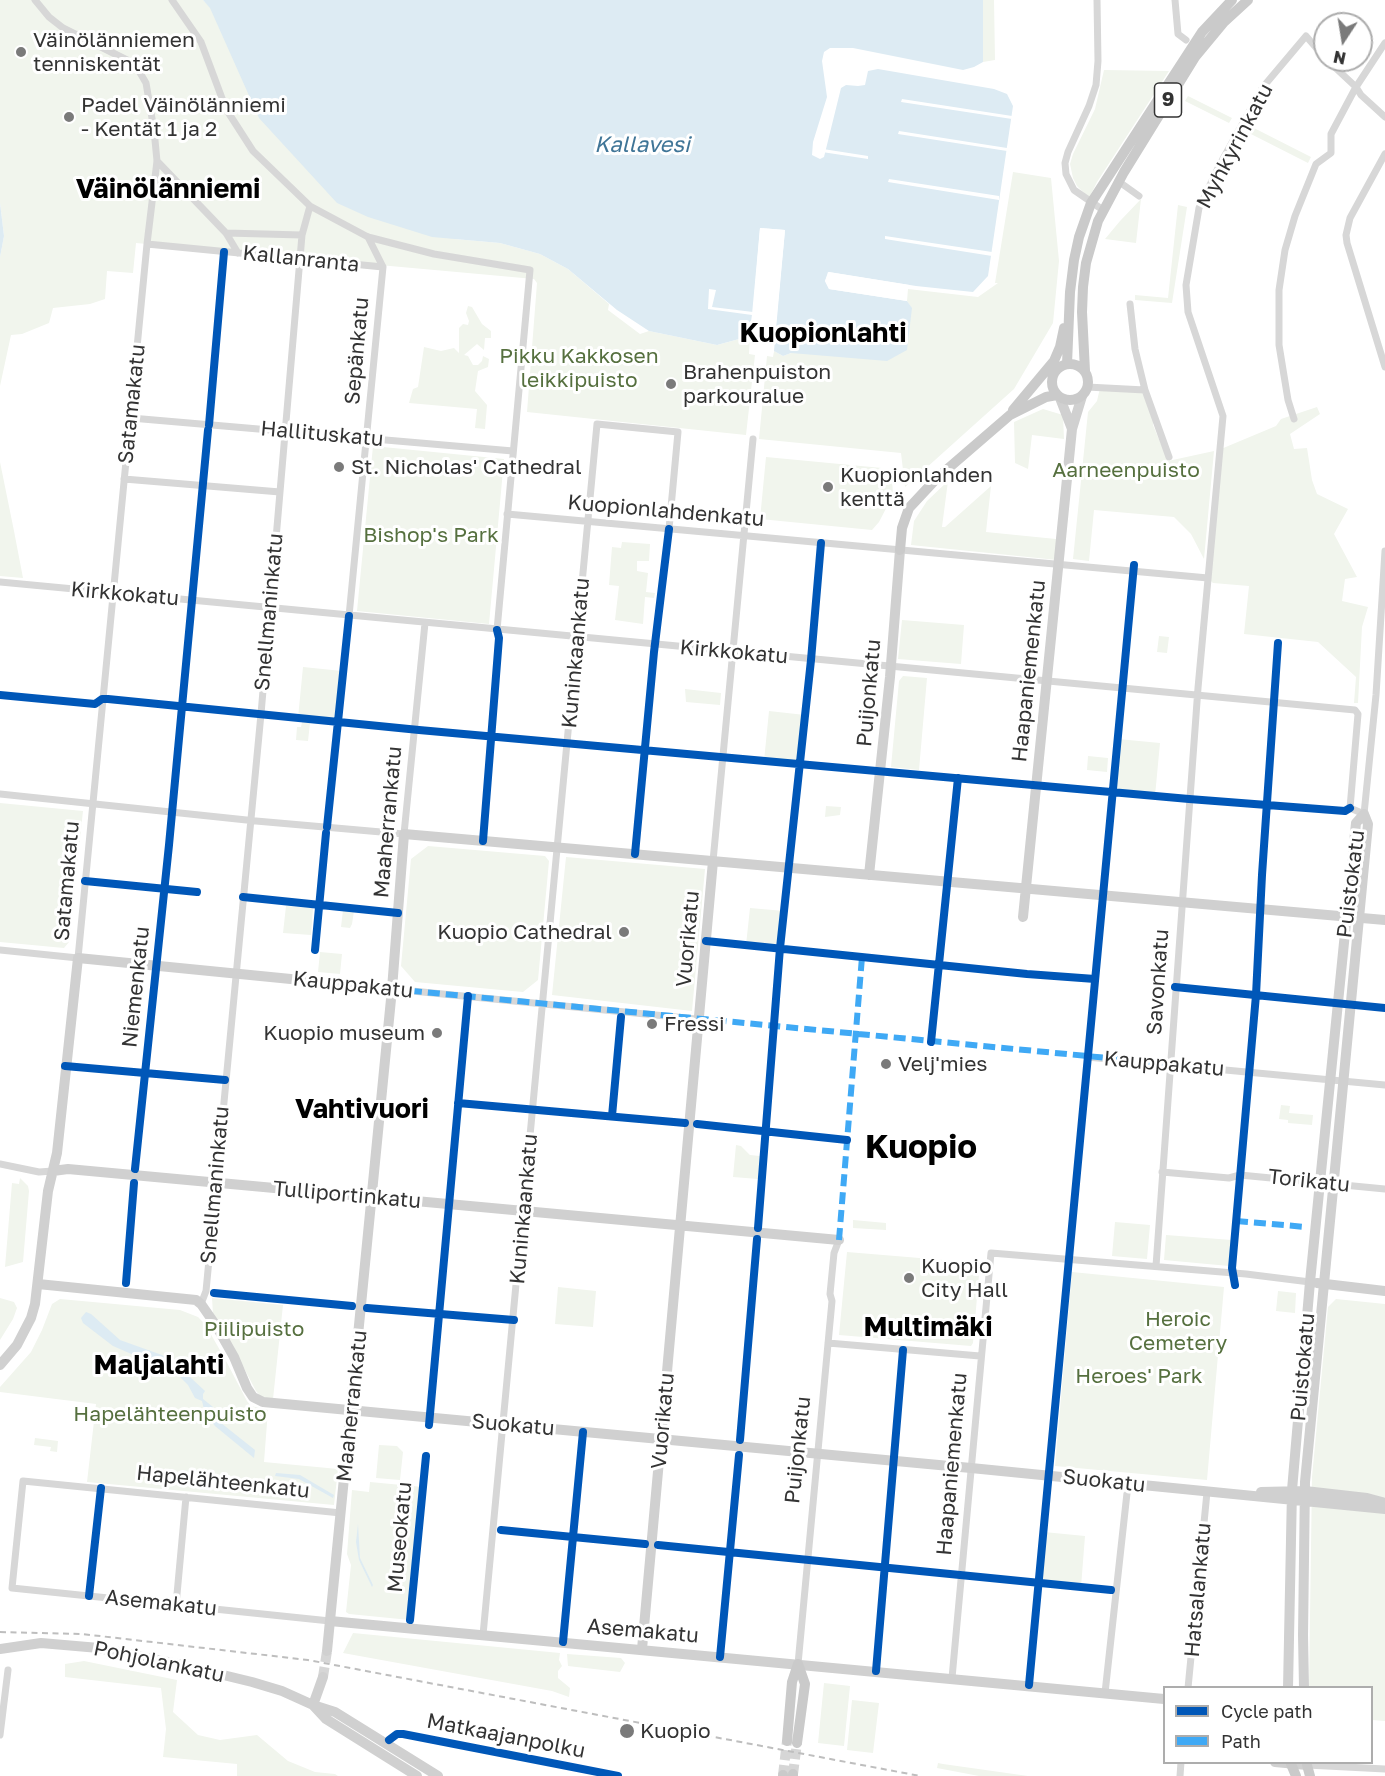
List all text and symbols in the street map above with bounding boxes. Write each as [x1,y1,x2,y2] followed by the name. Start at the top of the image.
[1313,12,1373,72] north arrow
[33,27,195,77] place label: Väinölänniemen tenniskentät
[14,45,28,59] marker: Väinölänniemen tenniskentät
[1332,47,1348,69] text: N
[1192,79,1278,213] street label: Myhkyrinkatu
[1154,83,1182,117] road number: 9
[81,92,286,142] place label: Padel Väinölänniemi - Kentät 1 ja 2
[62,110,76,124] marker: Padel Väinölänniemi - Kentät 1 ja 2
[594,132,690,158] water label: Kallavesi
[76,173,260,205] district label: Väinölänniemi
[241,240,361,278] street label: Kallanranta
[340,296,374,406] street label: Sepänkatu
[739,317,907,349] district label: Kuopionlahti
[113,343,151,465] street label: Satamakatu
[499,343,659,393] park label: Pikku Kakkosen leikkipuisto
[683,359,831,409] place label: Brahenpuiston parkouralue
[664,377,678,391] marker: Brahenpuiston parkouralue
[259,416,385,452] street label: Hallituskatu
[351,454,582,480] place label: St. Nicholas' Cathedral
[1052,457,1200,483] park label: Aarneenpuisto
[332,460,346,474] marker: St. Nicholas' Cathedral
[840,462,993,512] place label: Kuopionlahden kenttä
[821,480,835,494] marker: Kuopionlahden kenttä
[567,490,765,532] street label: Kuopionlahdenkatu
[363,522,499,548] park label: Bishop's Park
[250,532,288,692] street label: Snellmaninkatu
[70,577,180,611] street label: Kirkkokatu
[557,577,595,729] street label: Kuninkaankatu
[1007,579,1051,763] street label: Haapaniemenkatu
[679,635,789,669] street label: Kirkkokatu
[852,638,886,748] street label: Puijonkatu
[369,745,407,899] street label: Maaherrankatu
[49,820,85,942] street label: Satamakatu
[1332,829,1370,939] street label: Puistokatu
[671,890,705,988] street label: Vuorikatu
[437,919,612,945] place label: Kuopio Cathedral
[117,925,155,1049] street label: Niemenkatu
[617,925,631,939] marker: Kuopio Cathedral
[1142,928,1174,1036] street label: Savonkatu
[292,966,414,1004] street label: Kauppakatu
[664,1011,725,1037] place label: Fressi
[645,1017,659,1031] marker: Fressi
[263,1020,425,1046] place label: Kuopio museum
[430,1026,444,1040] marker: Kuopio museum
[1103,1046,1225,1082] street label: Kauppakatu
[898,1051,987,1077] place label: Velj'mies
[879,1057,893,1071] marker: Velj'mies
[295,1093,429,1125] district label: Vahtivuori
[196,1105,234,1265] street label: Snellmaninkatu
[865,1128,977,1168] district label: Kuopio
[505,1133,543,1285] street label: Kuninkaankatu
[1267,1164,1351,1198] street label: Torikatu
[272,1176,422,1214] street label: Tulliportinkatu
[921,1253,1008,1303] place label: Kuopio City Hall
[902,1271,916,1285] marker: Kuopio City Hall
[1129,1306,1227,1356] park label: Heroic Cemetery
[863,1311,993,1343] district label: Multimäki
[1286,1312,1320,1422] street label: Puistokatu
[204,1316,304,1342] park label: Piilipuisto
[332,1329,372,1483] street label: Maaherrankatu
[93,1349,225,1381] district label: Maljalahti
[1075,1363,1203,1389] park label: Heroes' Park
[646,1372,680,1470] street label: Vuorikatu
[931,1372,973,1556] street label: Haapaniemenkatu
[780,1395,816,1505] street label: Puijonkatu
[73,1401,267,1427] park label: Hapelähteenpuisto
[470,1409,556,1441] street label: Suokatu
[135,1460,311,1504] street label: Hapelähteenkatu
[1061,1464,1147,1498] street label: Suokatu
[383,1481,417,1593] street label: Museokatu
[1180,1522,1216,1658] street label: Hatsalankatu
[104,1585,218,1621] street label: Asemakatu
[586,1614,700,1648] street label: Asemakatu
[91,1636,227,1688] street label: Pohjolankatu
[1163,1686,1373,1764] legend
[1221,1700,1313,1722] text: Cycle path
[425,1708,587,1764] street label: Matkaajanpolku
[640,1718,711,1744] place label: Kuopio
[618,1722,636,1740] marker: Kuopio
[1221,1730,1261,1752] text: Path

